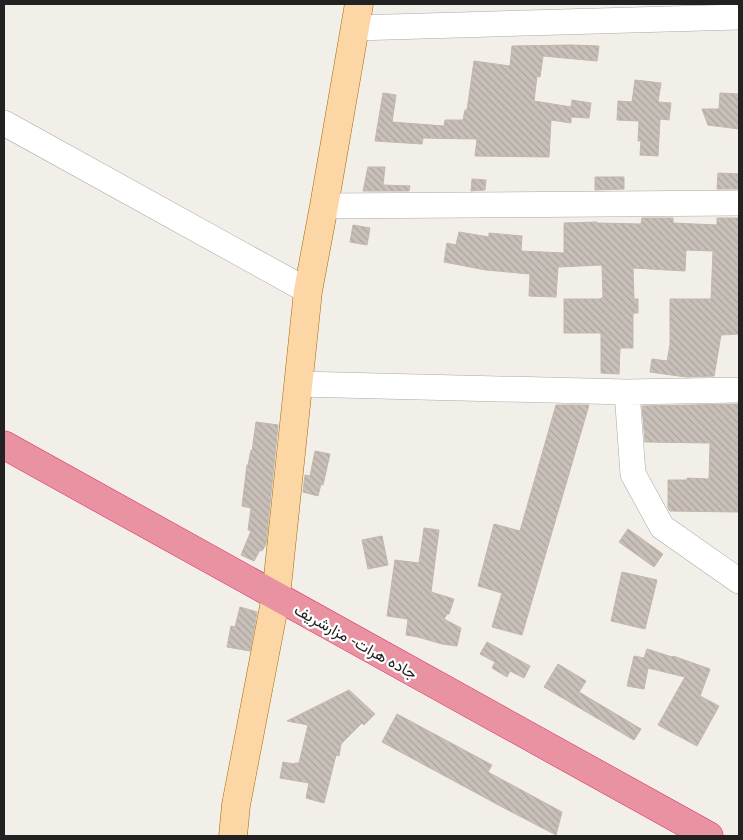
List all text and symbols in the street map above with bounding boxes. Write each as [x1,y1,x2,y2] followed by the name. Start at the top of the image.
[290,598,422,684] street label: جاده هرات- مزارشریف

